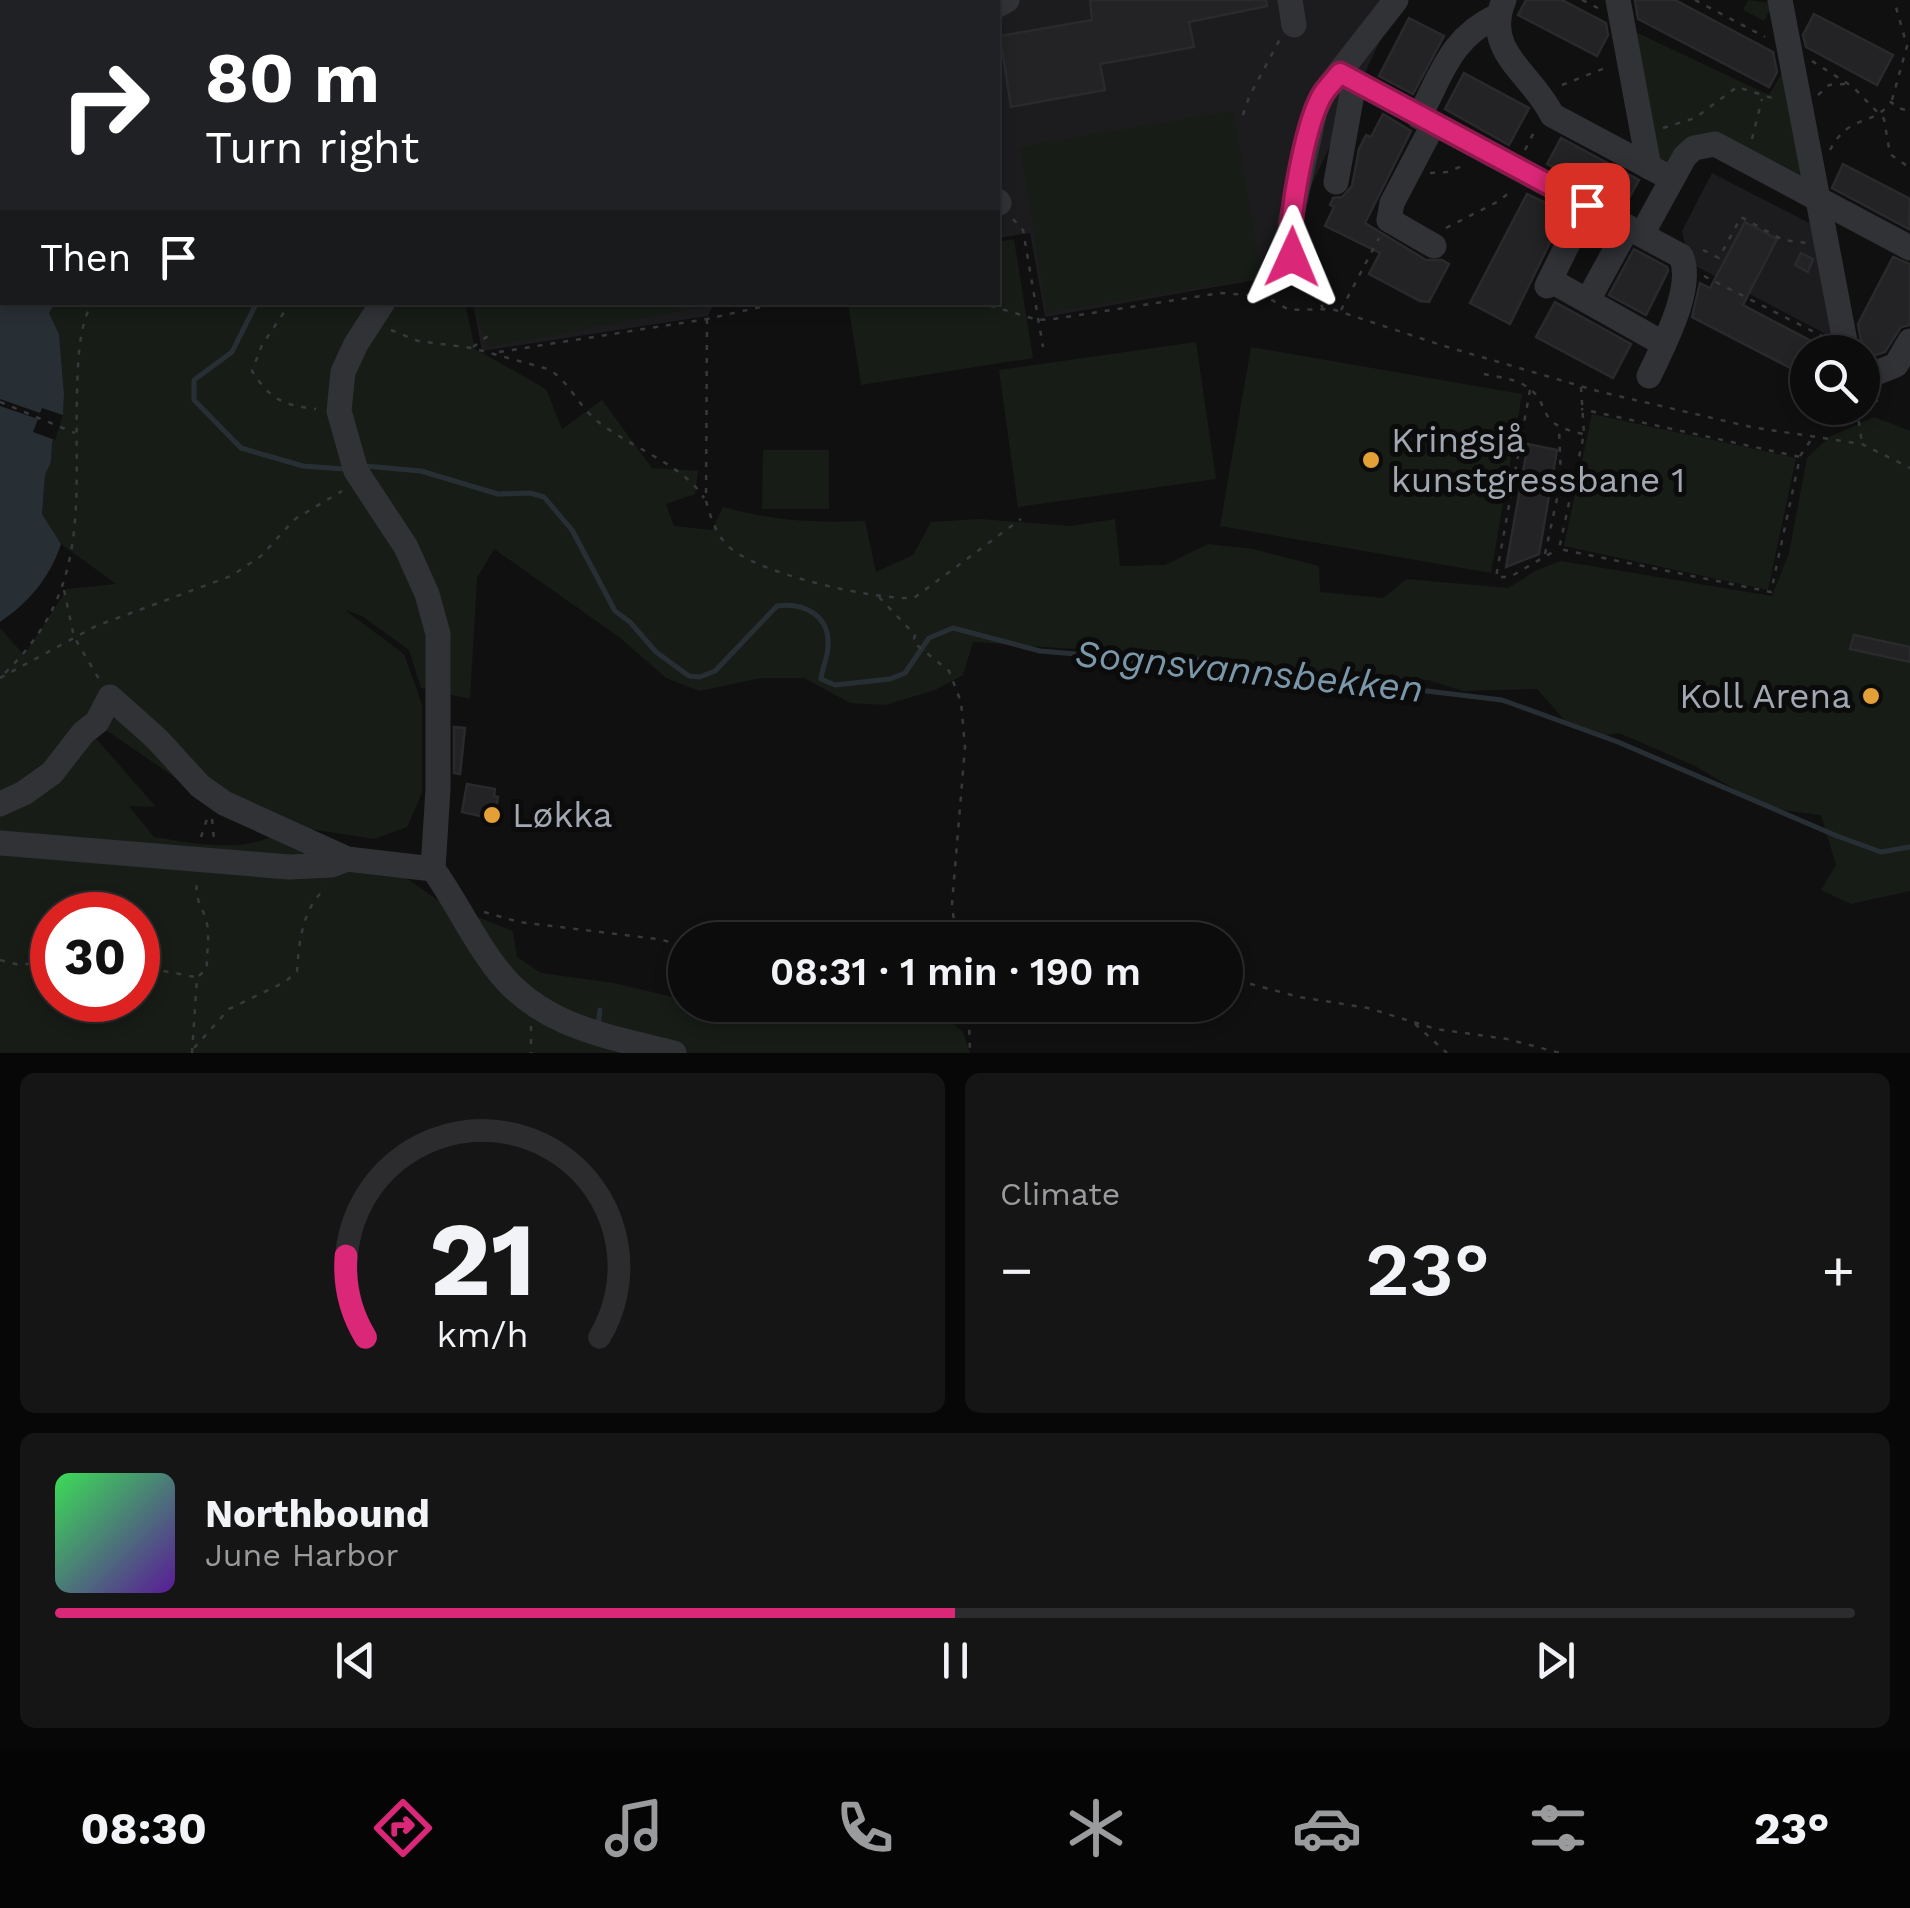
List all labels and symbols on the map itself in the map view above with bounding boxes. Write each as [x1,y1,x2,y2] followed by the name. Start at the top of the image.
[1545,163,1630,248] pin
[1240,205,1344,309] position arrow
[1391,419,1685,501] place label: Kringsjå kunstgressbane 1
[1360,449,1382,471] marker: Kringsjå kunstgressbane 1
[1073,631,1425,711] water label: Sognsvannsbekken
[1679,675,1851,717] place label: Koll Arena
[1860,685,1882,707] marker: Koll Arena
[512,794,613,836] place label: Løkka
[481,804,503,826] marker: Løkka
[30,892,160,1022] speed limit sign: 30

